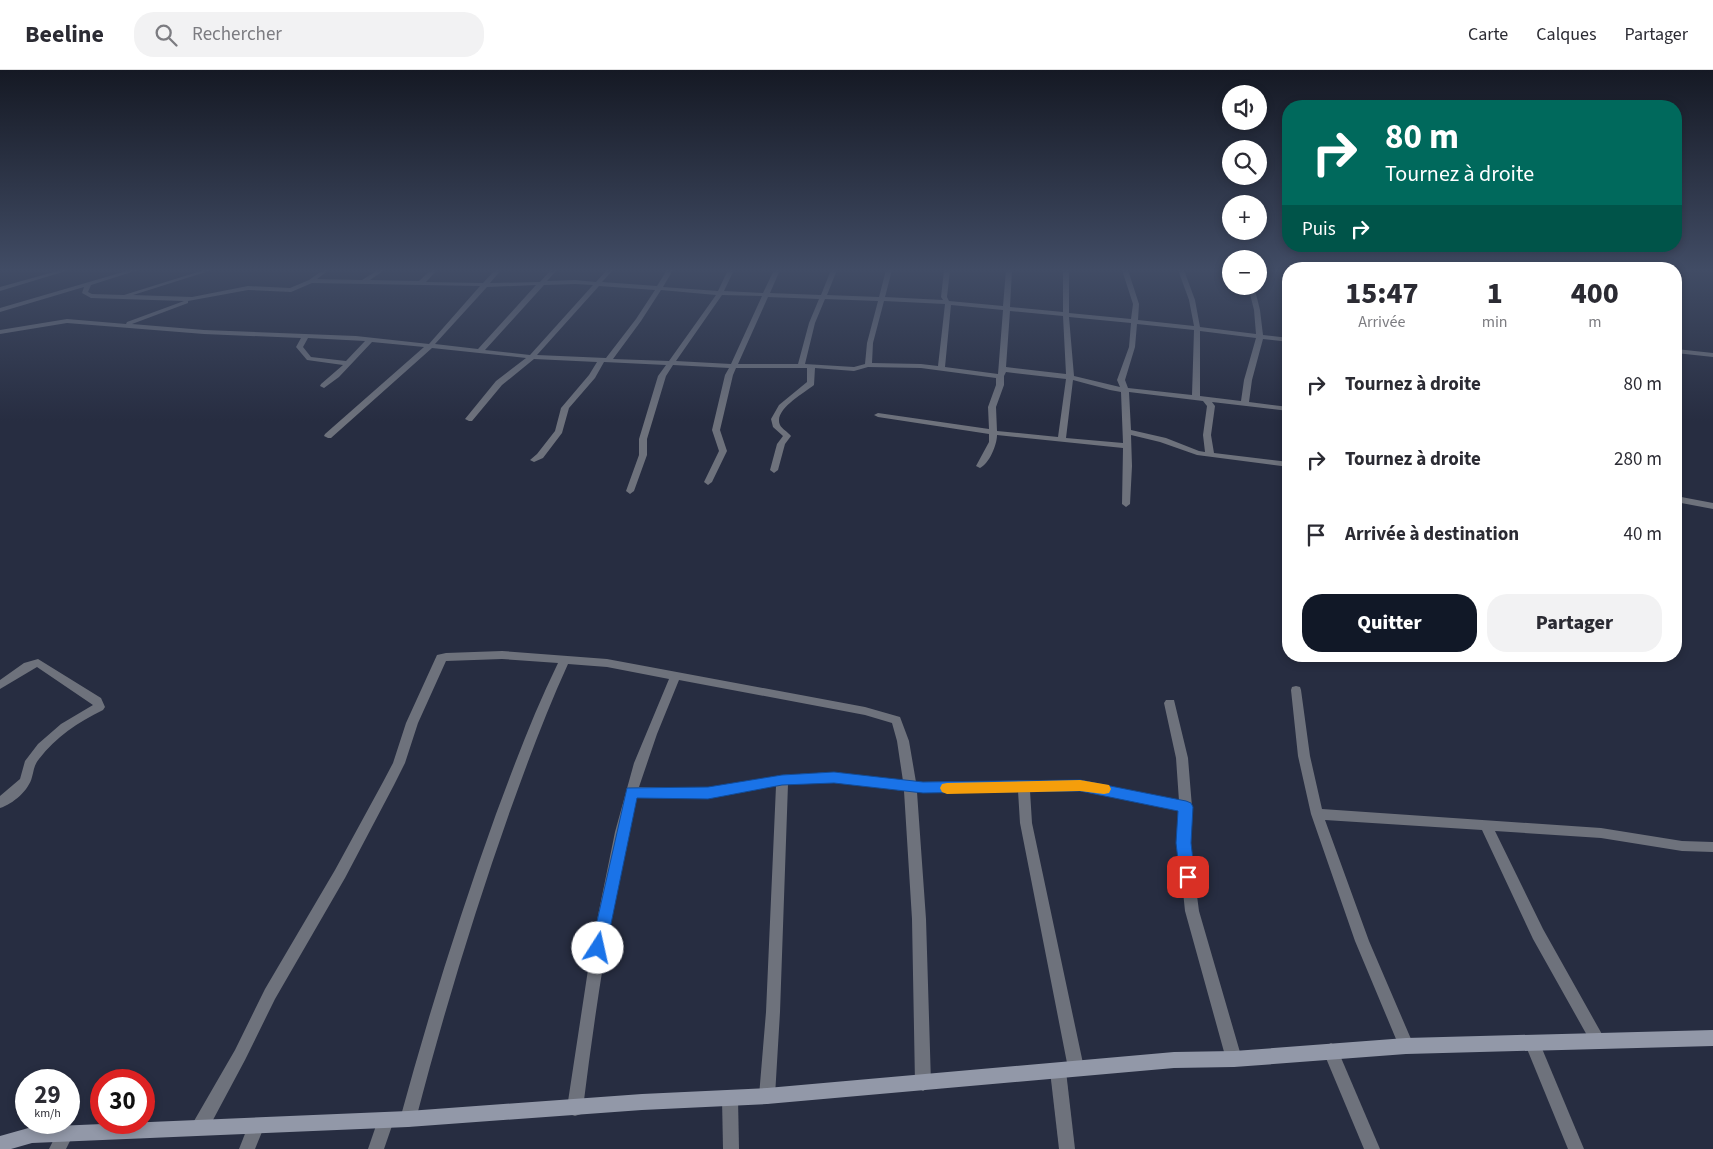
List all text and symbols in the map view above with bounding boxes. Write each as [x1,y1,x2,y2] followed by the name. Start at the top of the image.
[134,12,484,57] search box
[25,17,104,52] text: Beeline
[152,21,180,49] icon: search
[192,21,282,48] text: Rechercher
[1468,22,1508,47] text: Carte
[1536,22,1596,47] text: Calques
[1624,22,1688,47] text: Partager
[1222,85,1267,295] map controls
[1222,85,1267,130] button: sound
[1385,112,1459,162] text: 80 m
[1302,120,1367,185] icon: right
[1222,140,1267,185] button: search
[1385,158,1534,190] text: Tournez à droite
[1222,195,1267,240] button: +
[1346,215,1374,243] icon: right
[1302,216,1336,243] text: Puis
[1222,250,1267,295] button: −
[1345,272,1419,315] text: 15:47
[1487,272,1503,315] text: 1
[1571,272,1619,315] text: 400
[1358,311,1405,333] text: Arrivée
[1482,311,1508,333] text: min
[1588,311,1601,333] text: m
[1302,371,1330,399] icon: right
[1345,371,1481,398] text: Tournez à droite
[1624,371,1662,398] text: 80 m
[1302,446,1330,474] icon: right
[1345,446,1481,473] text: Tournez à droite
[1614,446,1662,473] text: 280 m
[1302,521,1330,549] icon: arrive
[1345,521,1519,548] text: Arrivée à destination
[1624,521,1662,548] text: 40 m
[1302,594,1477,652] button: Quitter
[1487,594,1662,652] button: Partager
[1167,856,1209,898] pin
[1174,863,1202,891] icon: arrive
[571,921,623,973] position arrow
[90,1069,155,1134] speed limit sign: 30
[34,1077,61,1113] text: 29
[34,1105,61,1122] text: km/h

